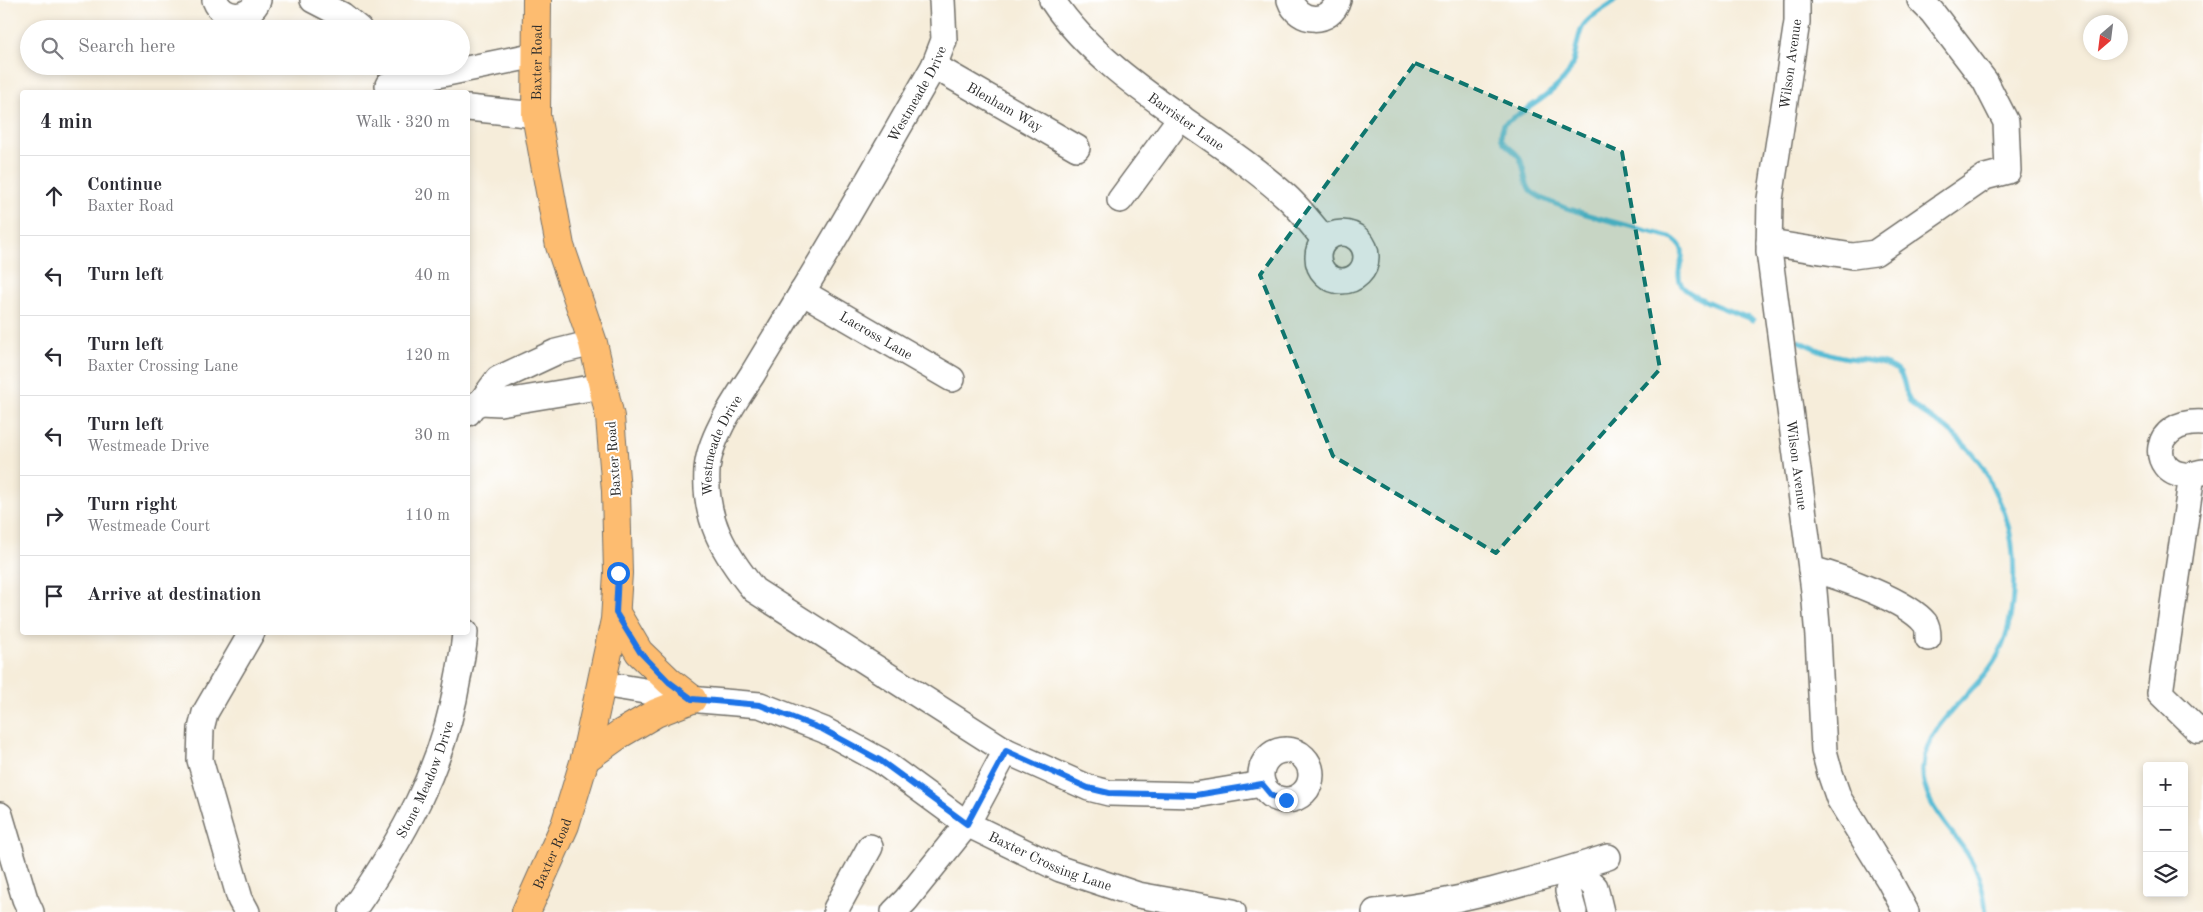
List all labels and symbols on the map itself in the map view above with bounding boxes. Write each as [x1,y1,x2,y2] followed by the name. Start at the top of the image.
[2083,15,2128,60] north arrow
[1778,18,1804,110] street label: Wilson Avenue
[530,24,545,101] street label: Baxter Road
[886,44,949,144] street label: Westmeade Drive
[964,80,1046,135] street label: Blenham Way
[1145,91,1226,153] street label: Barrister Lane
[837,310,915,363] street label: Lacross Lane
[700,393,745,496] street label: Westmeade Drive
[1783,419,1809,511] street label: Wilson Avenue
[604,421,624,497] street label: Baxter Road
[607,562,630,585] route start
[394,720,456,841] street label: Stone Meadow Drive
[1275,789,1298,812] route end
[531,817,575,892] street label: Baxter Road
[986,830,1113,894] street label: Baxter Crossing Lane

